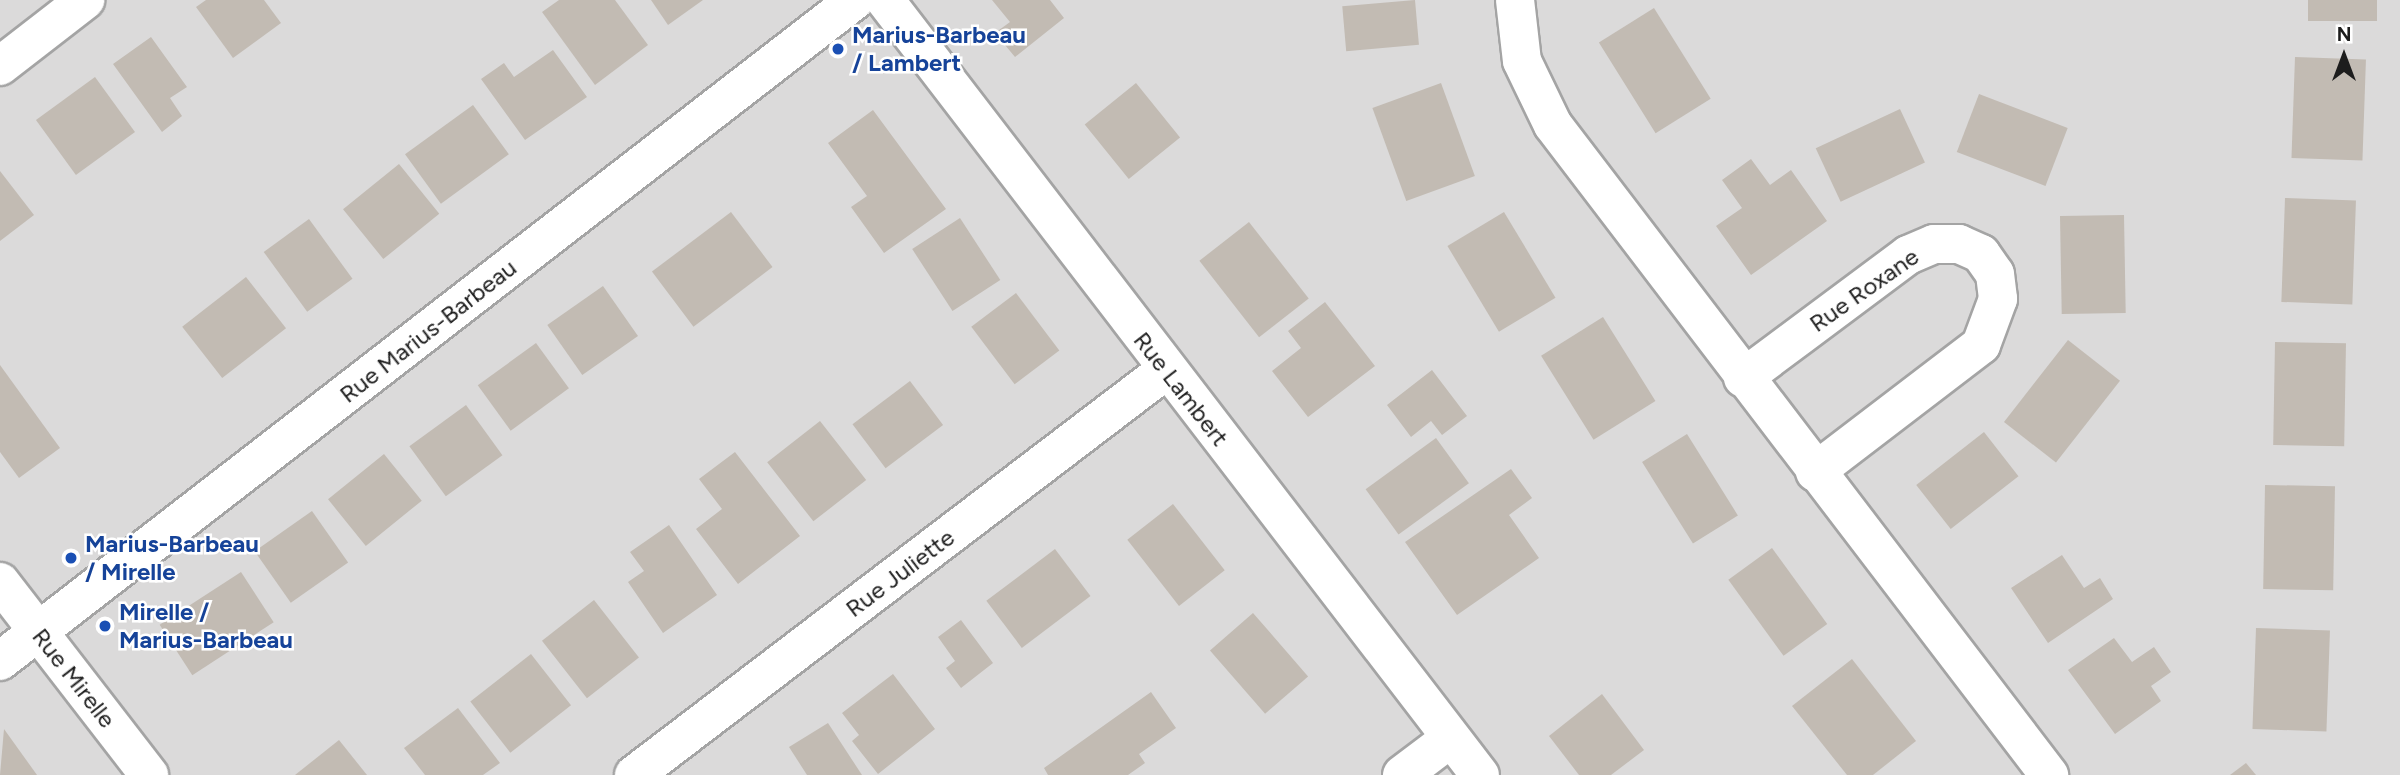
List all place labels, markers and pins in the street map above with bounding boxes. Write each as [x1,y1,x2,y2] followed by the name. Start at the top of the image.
[852,21,1026,77] place label: Marius-Barbeau / Lambert
[830,41,846,57] marker: Marius-Barbeau / Lambert
[85,530,259,586] place label: Marius-Barbeau / Mirelle
[63,550,79,566] marker: Marius-Barbeau / Mirelle
[119,598,293,654] place label: Mirelle / Marius-Barbeau
[97,618,113,634] marker: Mirelle / Marius-Barbeau

